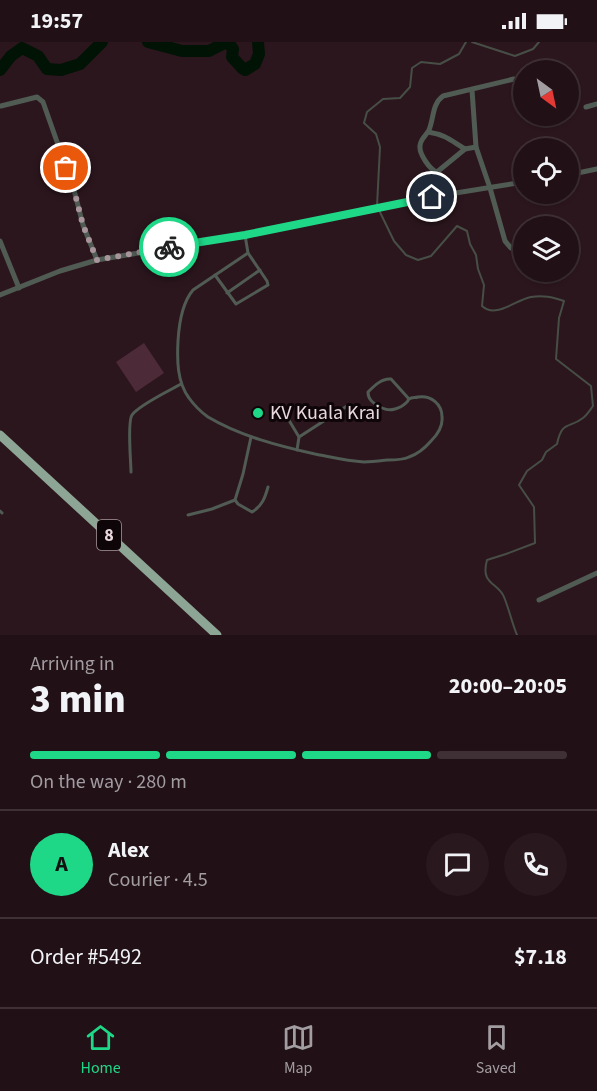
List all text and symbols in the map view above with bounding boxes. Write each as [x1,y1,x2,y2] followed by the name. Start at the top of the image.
[30,5,83,37] text: 19:57
[513,60,579,126] north arrow
[513,60,579,282] map controls
[513,138,579,204] button: locate
[40,142,91,193] pin
[49,151,82,184] icon: bag
[406,171,457,222] pin
[415,180,448,213] icon: home
[513,216,579,282] button: layers
[139,217,199,277] courier
[153,231,186,264] icon: bike
[270,399,380,427] place label: KV Kuala Krai
[251,406,265,420] marker: KV Kuala Krai
[97,520,121,550] road number: 8
[30,650,115,678] text: Arriving in
[449,670,567,702] text: 20:00–20:05
[30,672,126,728] text: 3 min
[30,768,187,796] text: On the way · 280 m
[426,833,489,896] button: chat
[504,833,567,896] button: phone
[108,834,149,866] text: Alex
[55,848,68,880] text: A
[108,866,208,894] text: Courier · 4.5
[30,941,142,973] text: Order #5492
[514,941,567,973] text: $7.18
[80,1021,121,1079] tab: Home
[282,1021,315,1079] tab: Map
[476,1021,517,1079] tab: Saved

